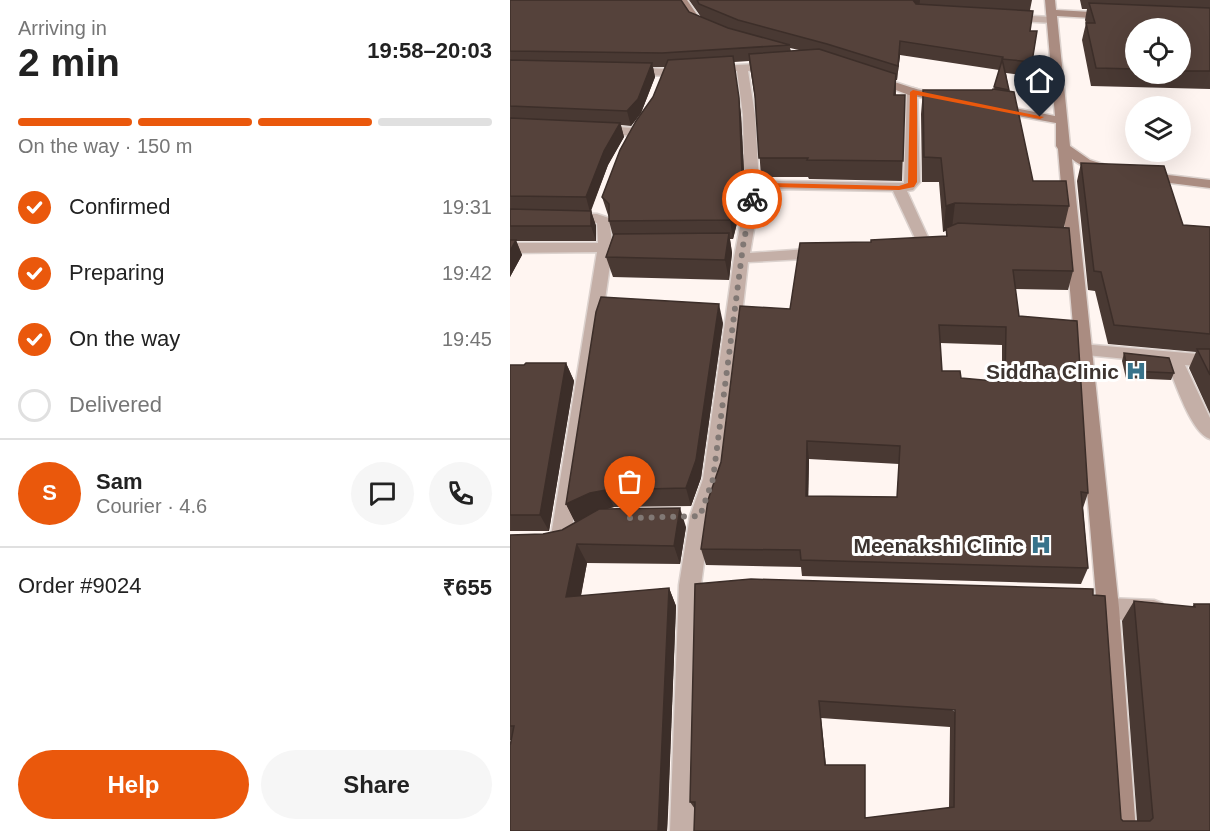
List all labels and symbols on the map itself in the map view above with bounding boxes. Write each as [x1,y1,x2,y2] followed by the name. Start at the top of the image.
[1014,55,1065,117] pin
[722,169,782,229] courier
[1124,359,1148,383] hospital icon: Siddha Clinic
[986,360,1119,383] place label: Siddha Clinic
[604,456,655,518] pin
[1029,533,1053,557] hospital icon: Meenakshi Clinic
[854,534,1024,557] place label: Meenakshi Clinic

